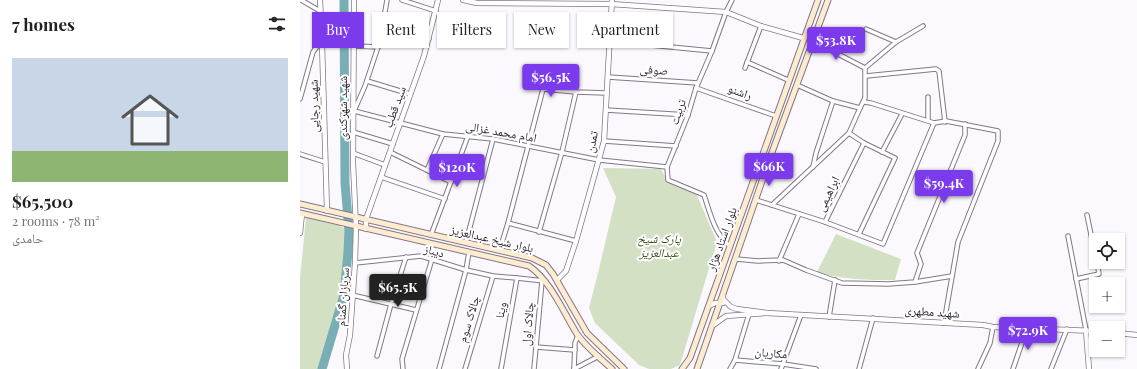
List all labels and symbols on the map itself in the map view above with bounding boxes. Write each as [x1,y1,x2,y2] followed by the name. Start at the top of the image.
[803,27,869,61] pin: $53.8K
[639,60,669,78] street label: صوفی
[518,64,584,98] pin: $56.5K
[334,76,350,140] street label: شهید شهرکندی
[305,79,322,133] street label: شهید رجایی
[726,79,755,103] street label: راشنو
[379,83,409,130] street label: سید قطب
[665,96,689,127] street label: تربیت
[464,117,538,146] street label: امام محمد غزالی
[581,129,601,154] street label: تمدن
[745,153,793,187] pin: $66K
[429,154,485,188] pin: $120K
[911,170,977,204] pin: $59.4K
[812,173,843,214] street label: ابراهیمی
[702,205,740,274] street label: بلوار استاد هژار
[448,220,535,256] street label: بلوار شیخ عبدالعزیز
[637,230,682,260] park label: پارک شیخ عبدالعزیز
[421,240,446,261] street label: دیباز
[332,267,353,327] street label: سربازان گمنام
[365,274,431,308] pin: $65.5K
[453,293,484,344] street label: چالاک سوم
[491,300,510,319] street label: وینا
[517,301,537,347] street label: چالاک اول
[904,301,960,321] street label: شهید مطهری
[995,317,1061,351] pin: $72.9K
[754,343,788,362] street label: مکاریان

